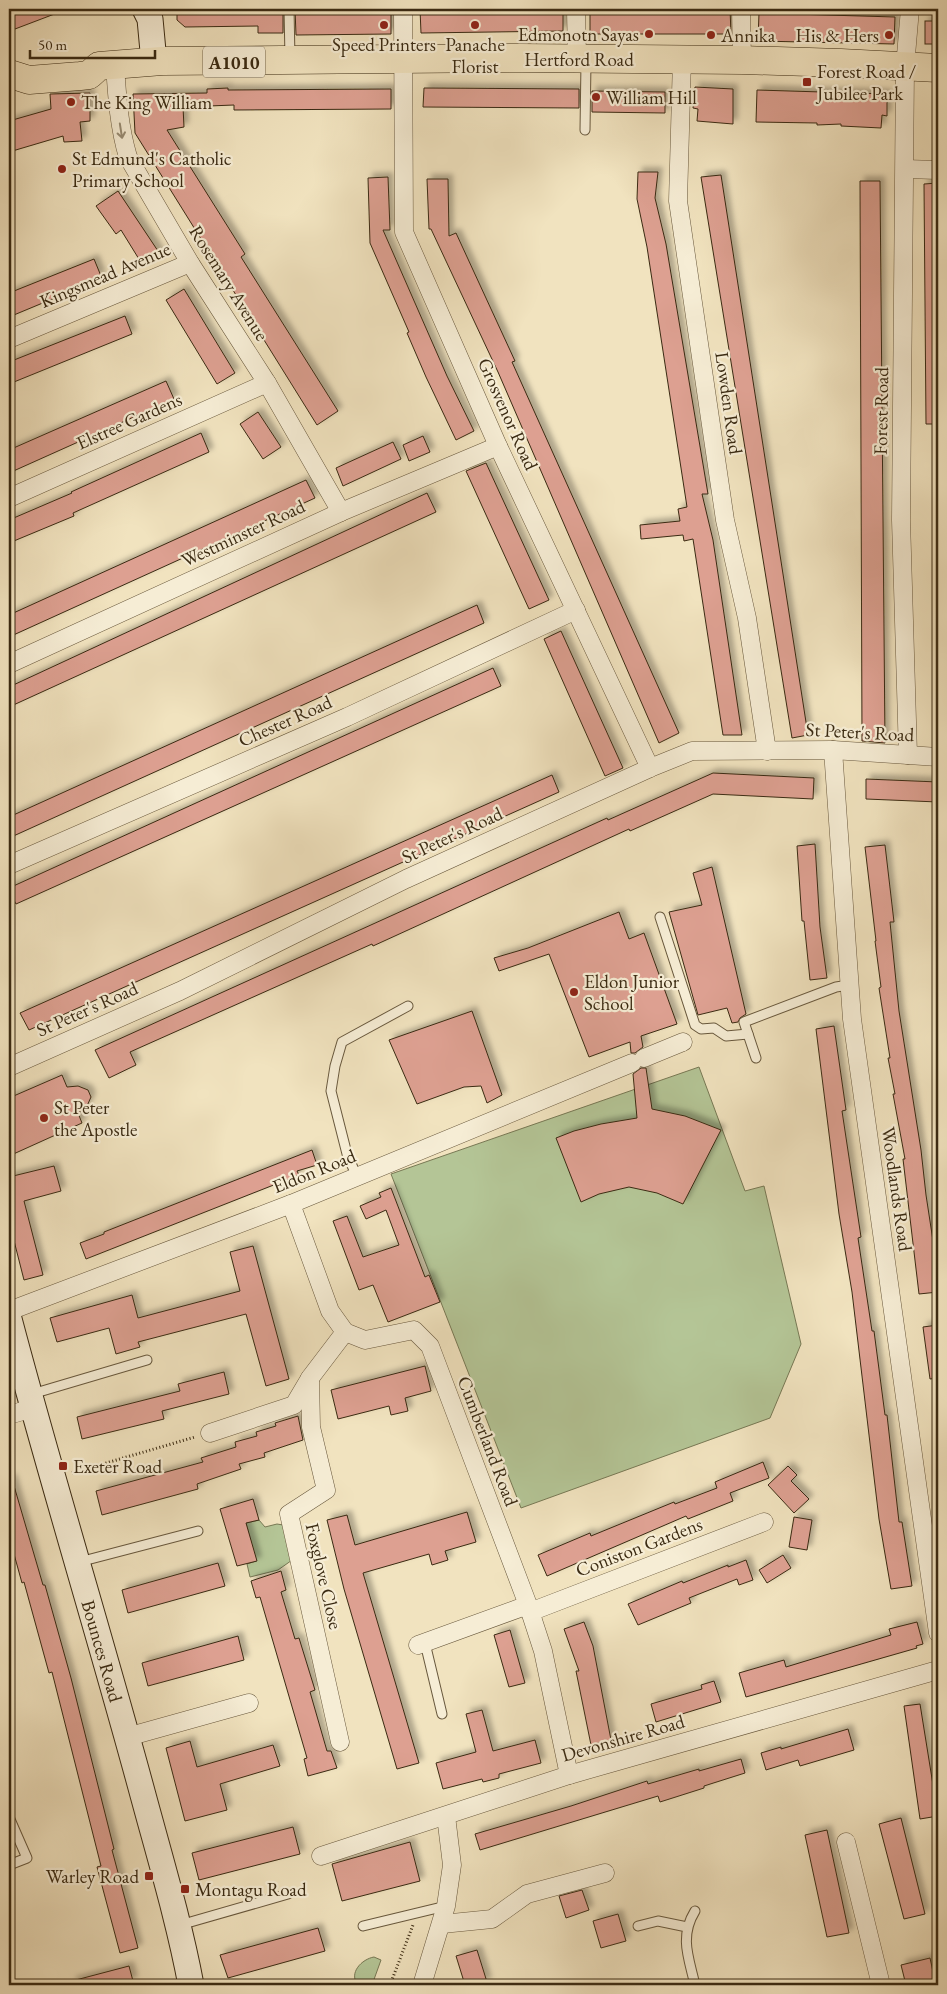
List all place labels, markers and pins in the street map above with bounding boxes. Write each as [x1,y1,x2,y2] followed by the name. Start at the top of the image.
[378,19,390,31] marker: Speed Printers
[469,19,481,31] marker: Panache Florist
[518,22,639,47] place label: Edmonotn Sayas
[720,23,776,48] place label: Annika
[796,23,879,48] place label: His & Hers
[643,28,655,40] marker: Edmonotn Sayas
[705,29,717,41] marker: Annika
[883,29,895,41] marker: His & Hers
[332,32,436,57] place label: Speed Printers
[445,32,505,79] place label: Panache Florist
[815,59,917,106] place label: Forest Road / Jubilee Park
[801,76,813,88] marker: Forest Road / Jubilee Park
[606,85,697,110] place label: William Hill
[81,90,212,115] place label: The King William
[590,91,602,103] marker: William Hill
[65,96,77,108] marker: The King William
[72,146,232,193] place label: St Edmund's Catholic Primary School
[56,163,68,175] marker: St Edmund's Catholic Primary School
[584,969,680,1016] place label: Eldon Junior School
[568,986,580,998] marker: Eldon Junior School
[54,1095,137,1142] place label: St Peter the Apostle
[38,1112,50,1124] marker: St Peter the Apostle
[73,1454,162,1479] place label: Exeter Road
[57,1460,69,1472] marker: Exeter Road
[46,1864,139,1889] place label: Warley Road
[143,1870,155,1882] marker: Warley Road
[195,1877,307,1902] place label: Montagu Road
[179,1883,191,1895] marker: Montagu Road

